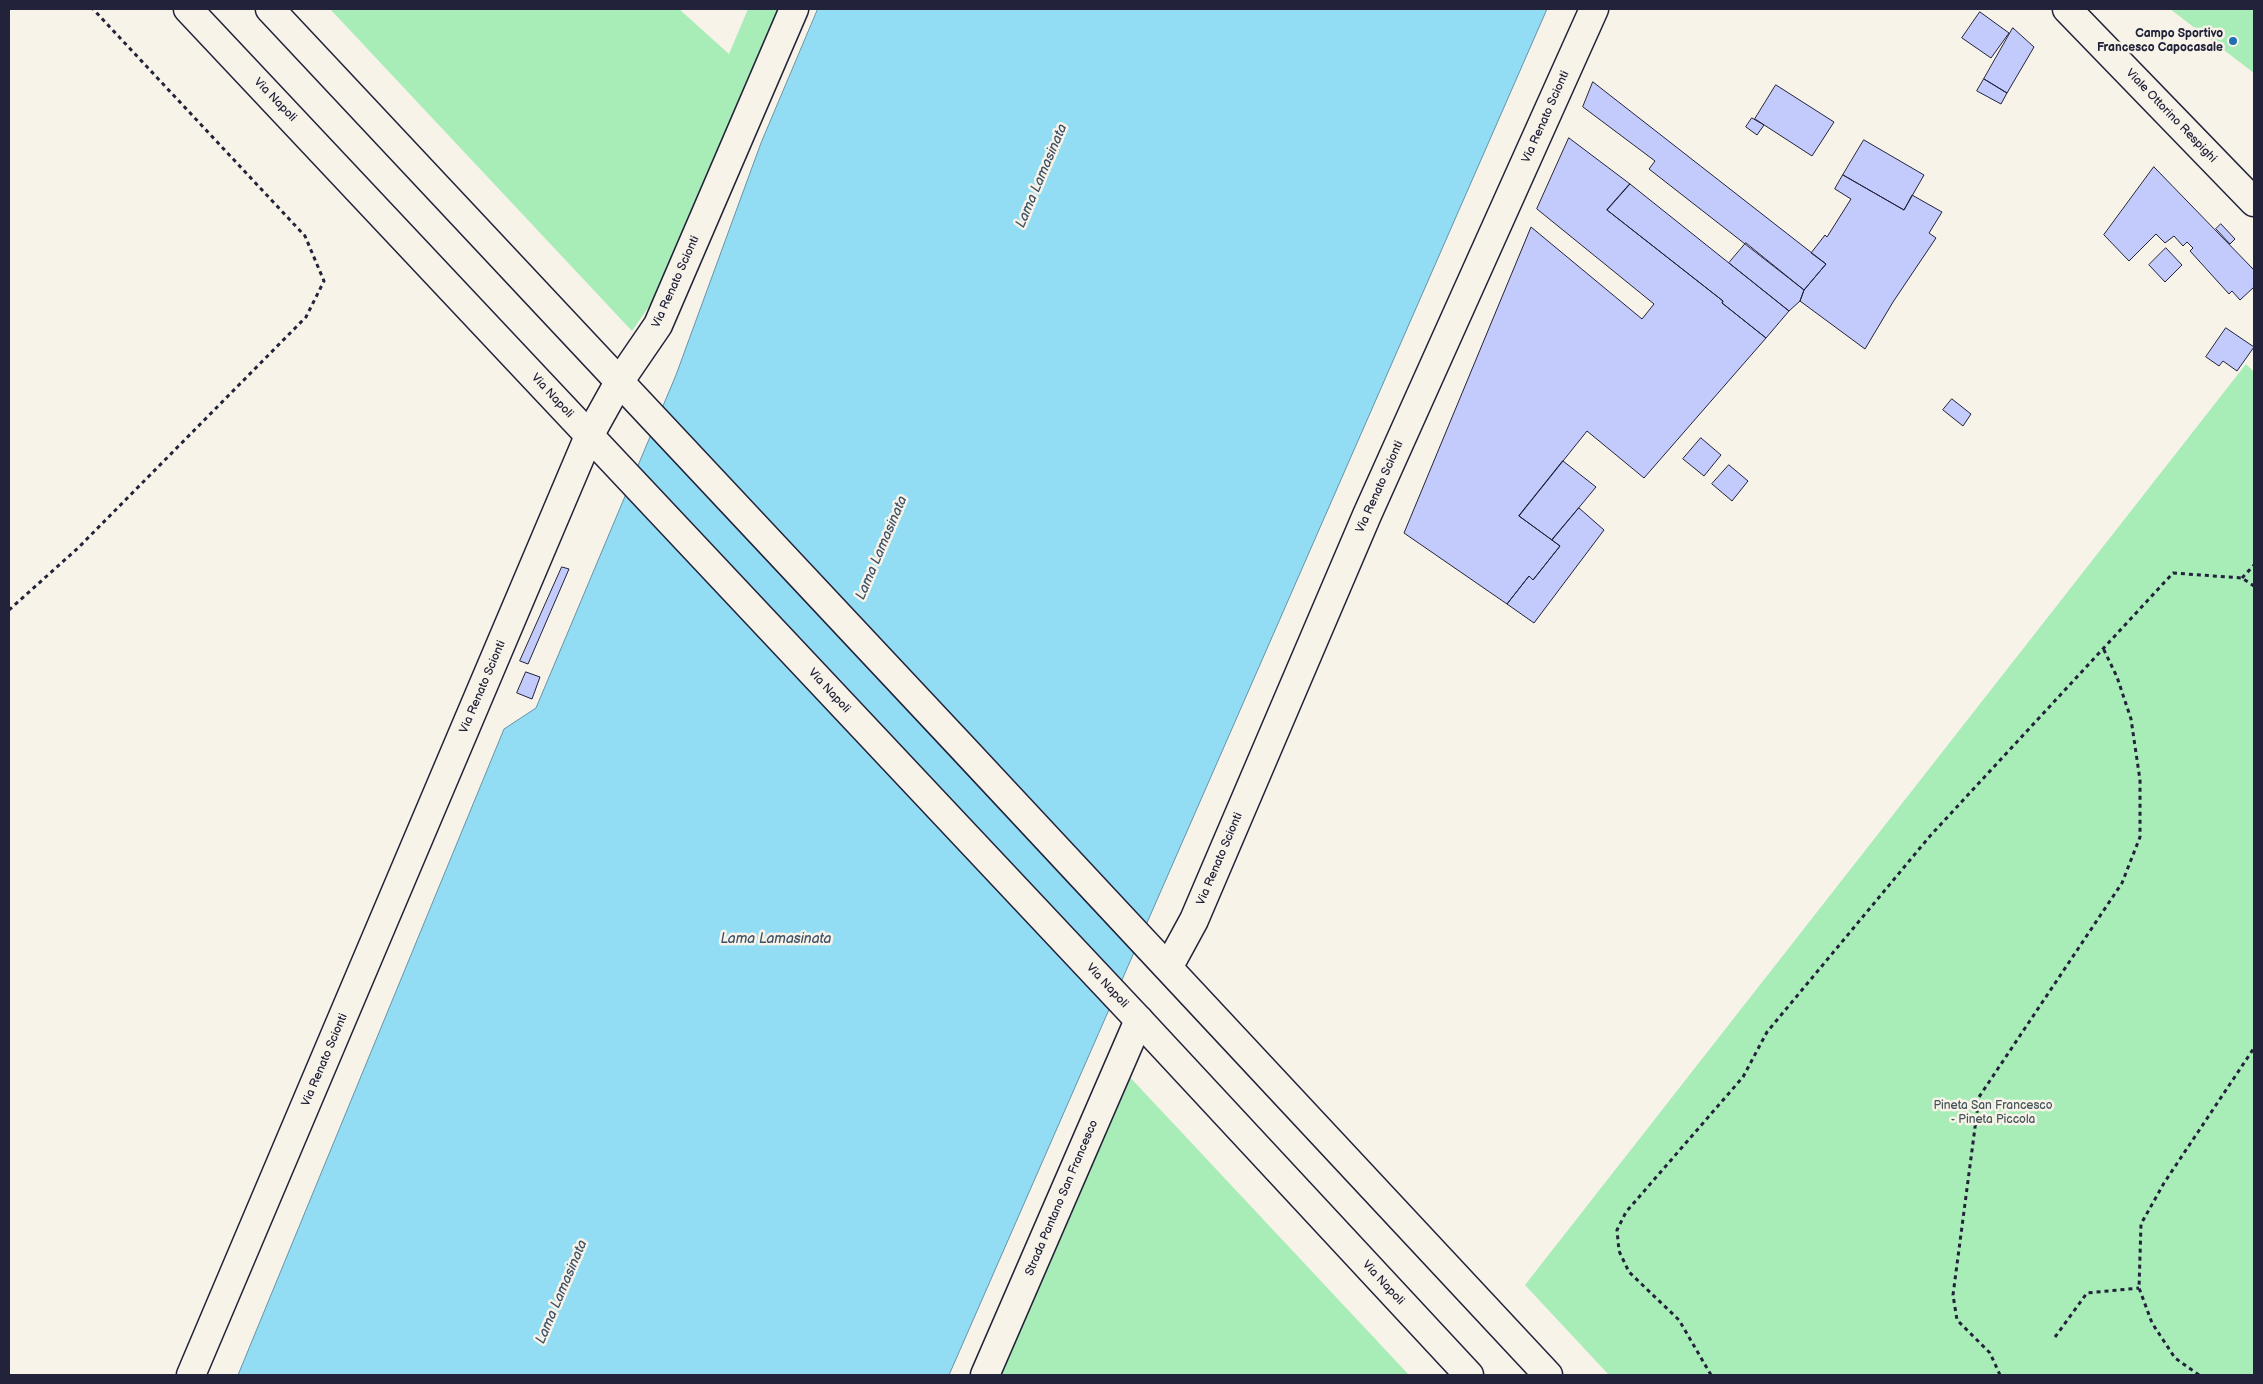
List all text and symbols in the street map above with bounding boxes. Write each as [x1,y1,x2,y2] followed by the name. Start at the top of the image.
[2097,27,2223,55] place label: Campo Sportivo Francesco Capocasale
[2227,35,2239,47] marker: Campo Sportivo Francesco Capocasale
[2123,66,2219,166] street label: Viale Ottorino Respighi
[1519,69,1573,165] street label: Via Renato Scionti
[251,75,299,125] street label: Via Napoli
[1013,122,1071,230] water label: Lama Lamasinata
[649,234,703,330] street label: Via Renato Scionti
[528,371,576,421] street label: Via Napoli
[1353,439,1407,535] street label: Via Renato Scionti
[853,494,911,602] water label: Lama Lamasinata
[457,638,509,736] street label: Via Renato Scionti
[805,666,853,716] street label: Via Napoli
[1194,810,1246,908] street label: Via Renato Scionti
[720,931,832,947] water label: Lama Lamasinata
[1083,961,1131,1011] street label: Via Napoli
[299,1011,351,1109] street label: Via Renato Scionti
[1933,1099,2053,1127] park label: Pineta San Francesco - Pineta Piccola
[1023,1118,1101,1278] street label: Strada Pantano San Francesco
[533,1238,591,1346] water label: Lama Lamasinata
[1359,1258,1407,1308] street label: Via Napoli

